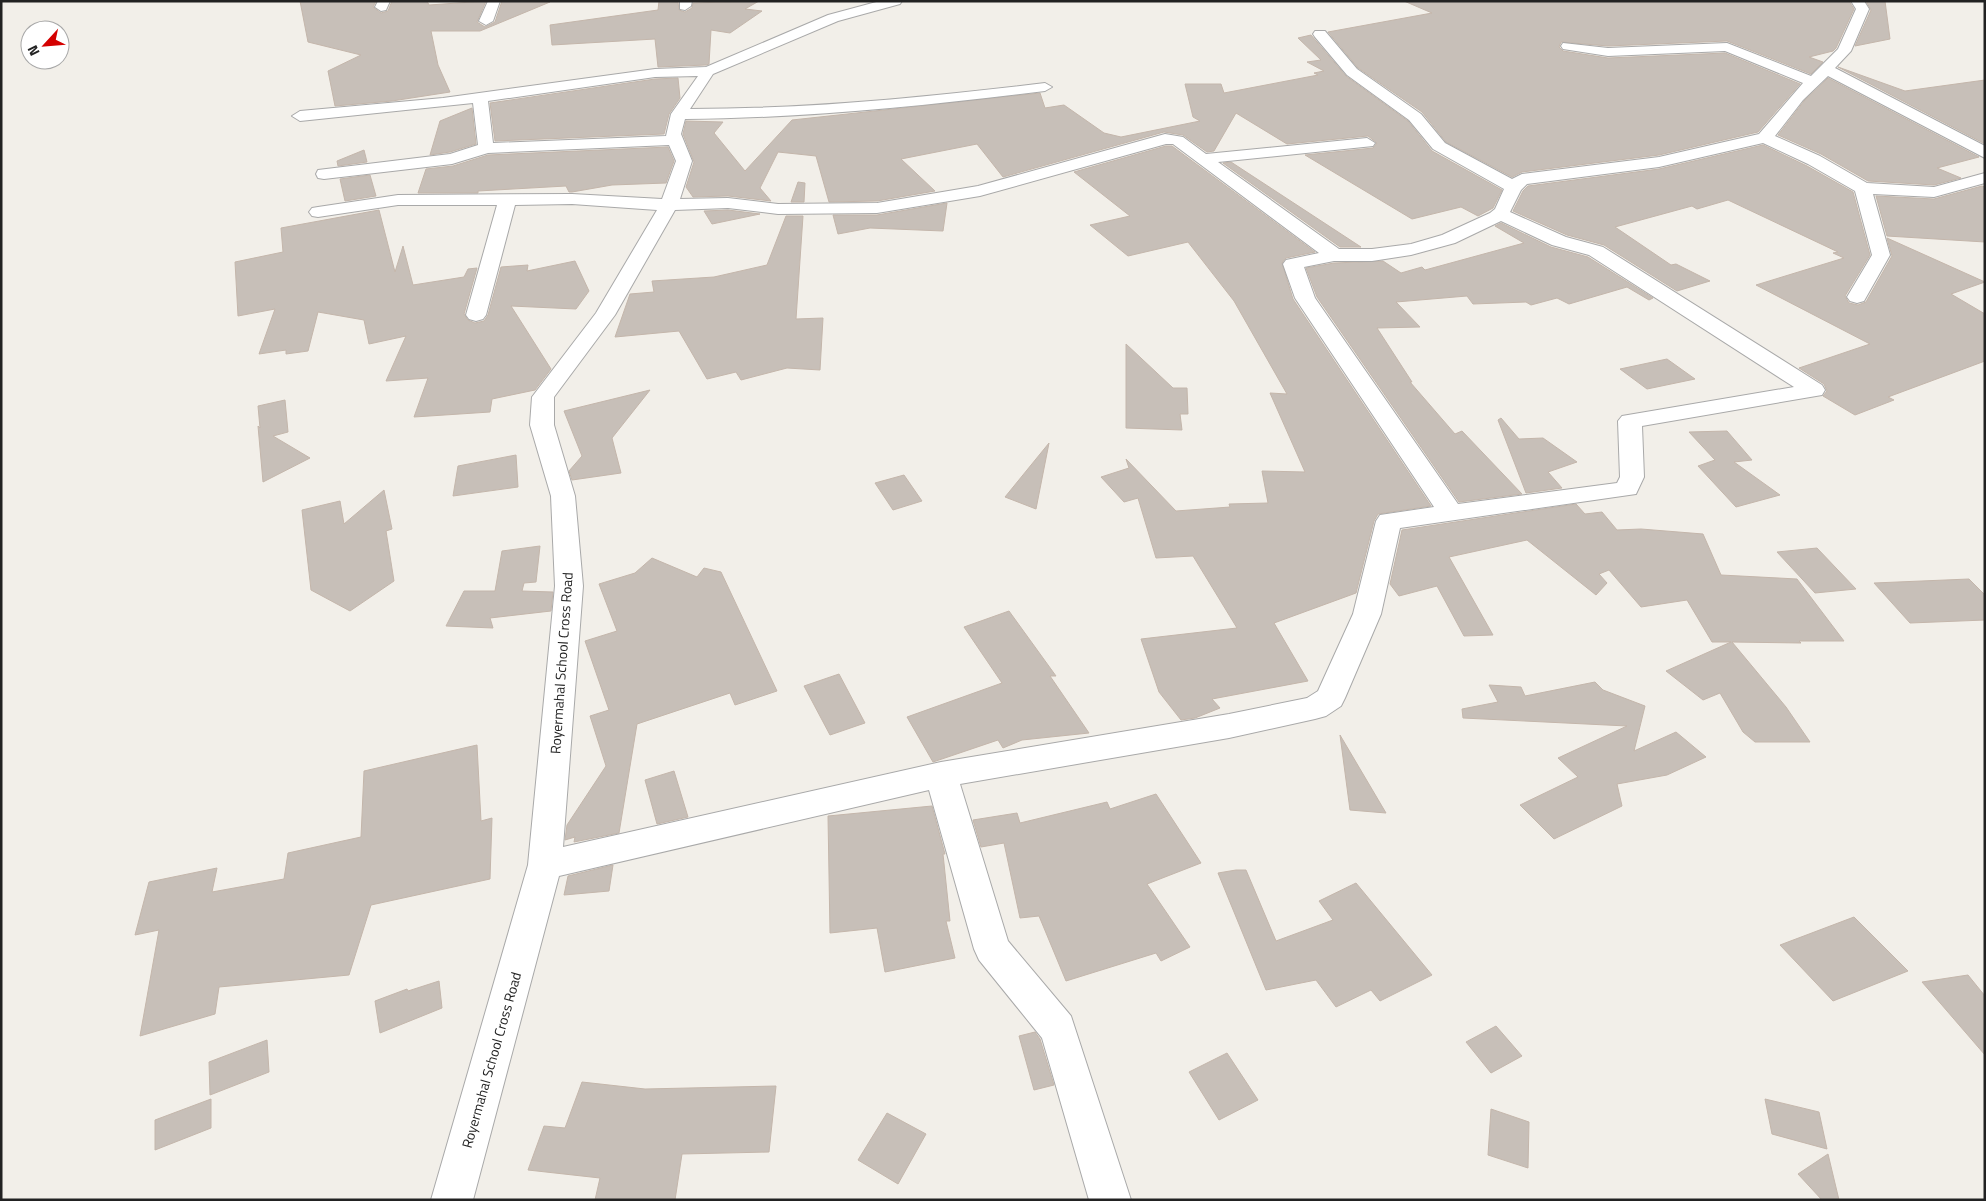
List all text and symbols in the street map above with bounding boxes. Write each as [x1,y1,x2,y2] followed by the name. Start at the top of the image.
[20,20,70,70] north arrow
[21,42,44,60] text: N
[544,571,578,755] street label: Royermahal School Cross Road
[456,970,526,1150] street label: Royermahal School Cross Road

